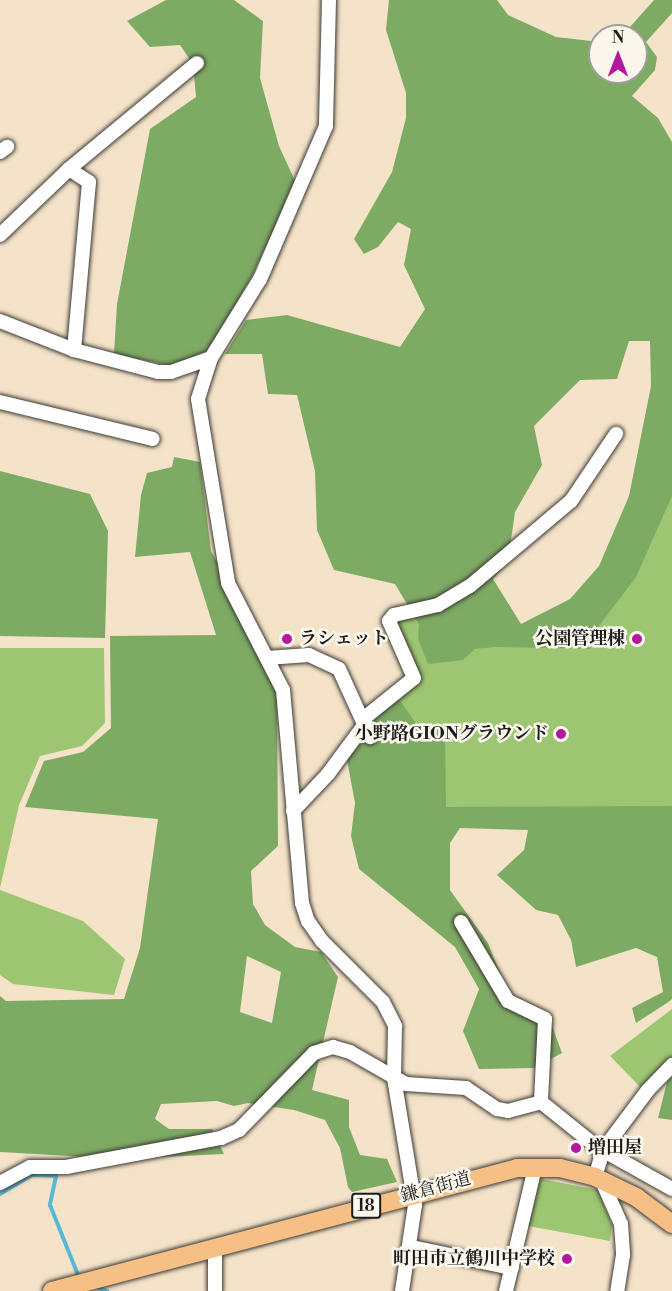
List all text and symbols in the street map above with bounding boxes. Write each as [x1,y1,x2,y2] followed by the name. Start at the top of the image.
[588,24,648,84] north arrow
[612,28,624,48] text: N
[299,628,389,650] place label: ラシェット
[535,628,625,650] place label: 公園管理棟
[280,632,294,646] marker: ラシェット
[630,632,644,646] marker: 公園管理棟
[355,723,549,745] place label: 小野路GIONグラウンド
[554,727,568,741] marker: 小野路GIONグラウンド
[588,1137,642,1159] place label: 増田屋
[569,1141,583,1155] marker: 増田屋
[398,1168,474,1208] street label: 鎌倉街道
[351,1193,381,1219] road number: 18
[393,1248,555,1270] place label: 町田市立鶴川中学校
[560,1252,574,1266] marker: 町田市立鶴川中学校

